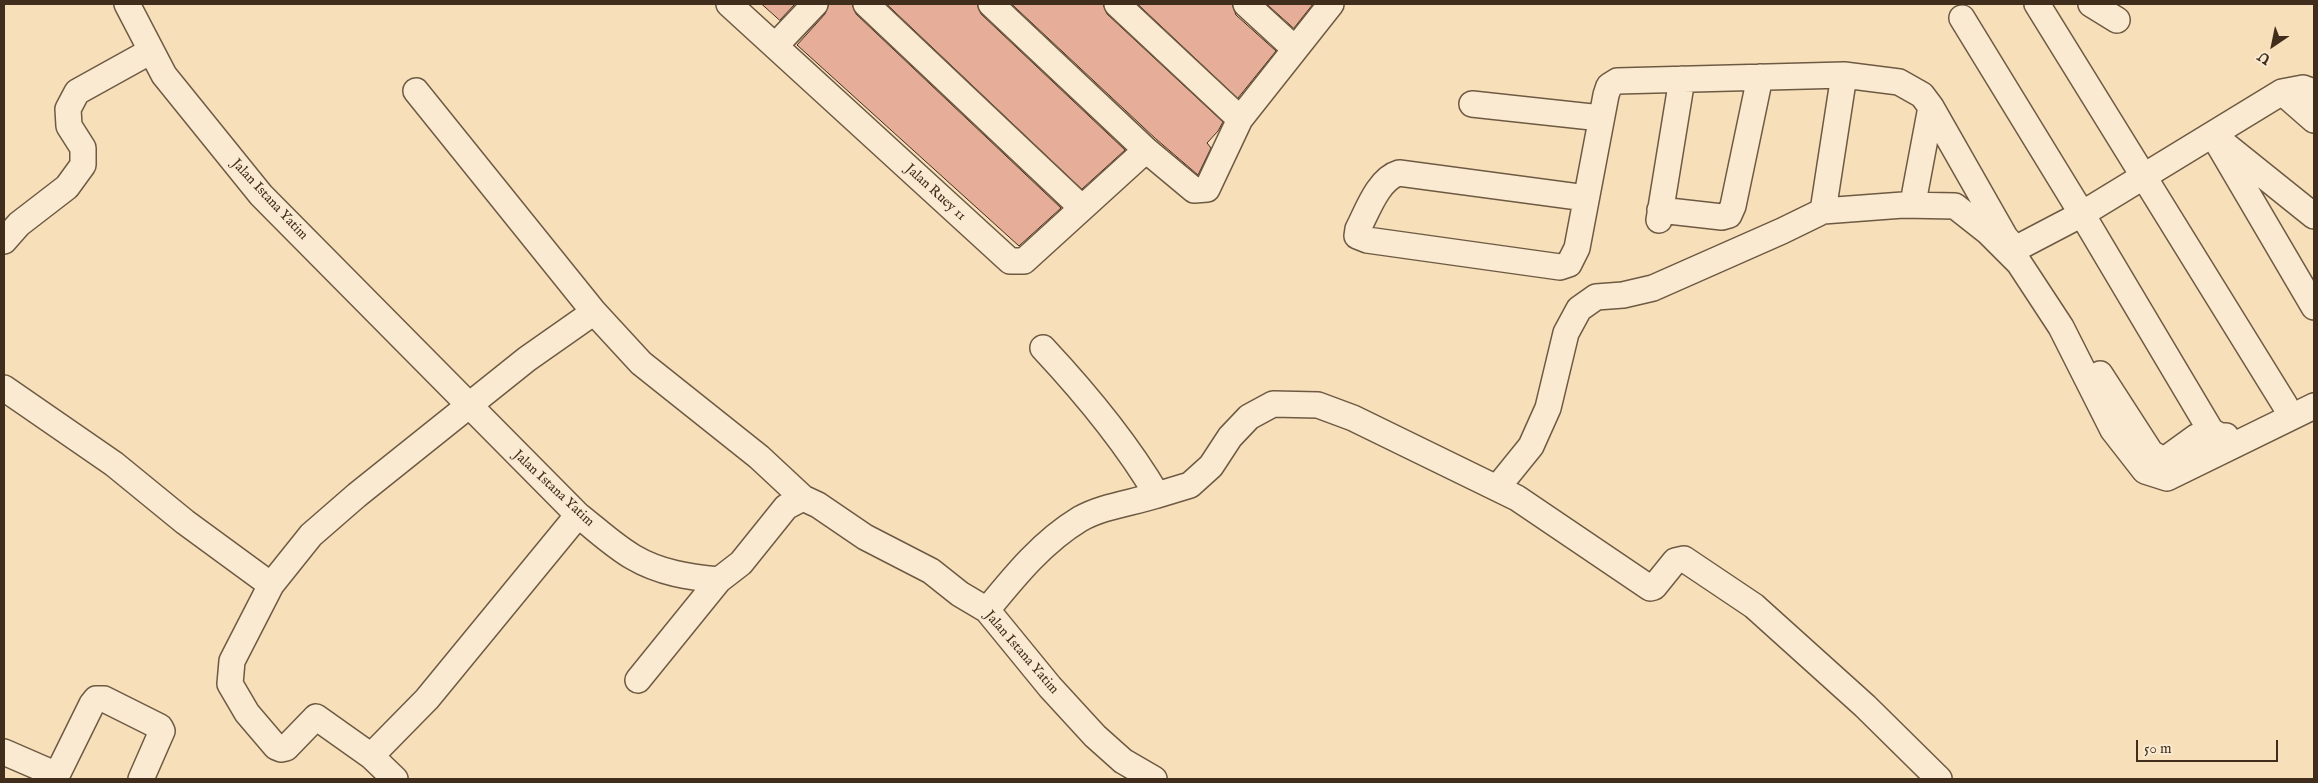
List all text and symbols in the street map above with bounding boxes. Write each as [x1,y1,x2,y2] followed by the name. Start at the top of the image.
[2248,20,2298,70] north arrow
[2255,47,2275,68] text: U
[227,156,311,244] street label: Jalan Istana Yatim
[901,161,969,225] street label: Jalan Ruey 11
[509,447,597,531] street label: Jalan Istana Yatim
[980,608,1062,698] street label: Jalan Istana Yatim
[2138,730,2280,762] scale bar
[2144,739,2172,758] text: 50 m

